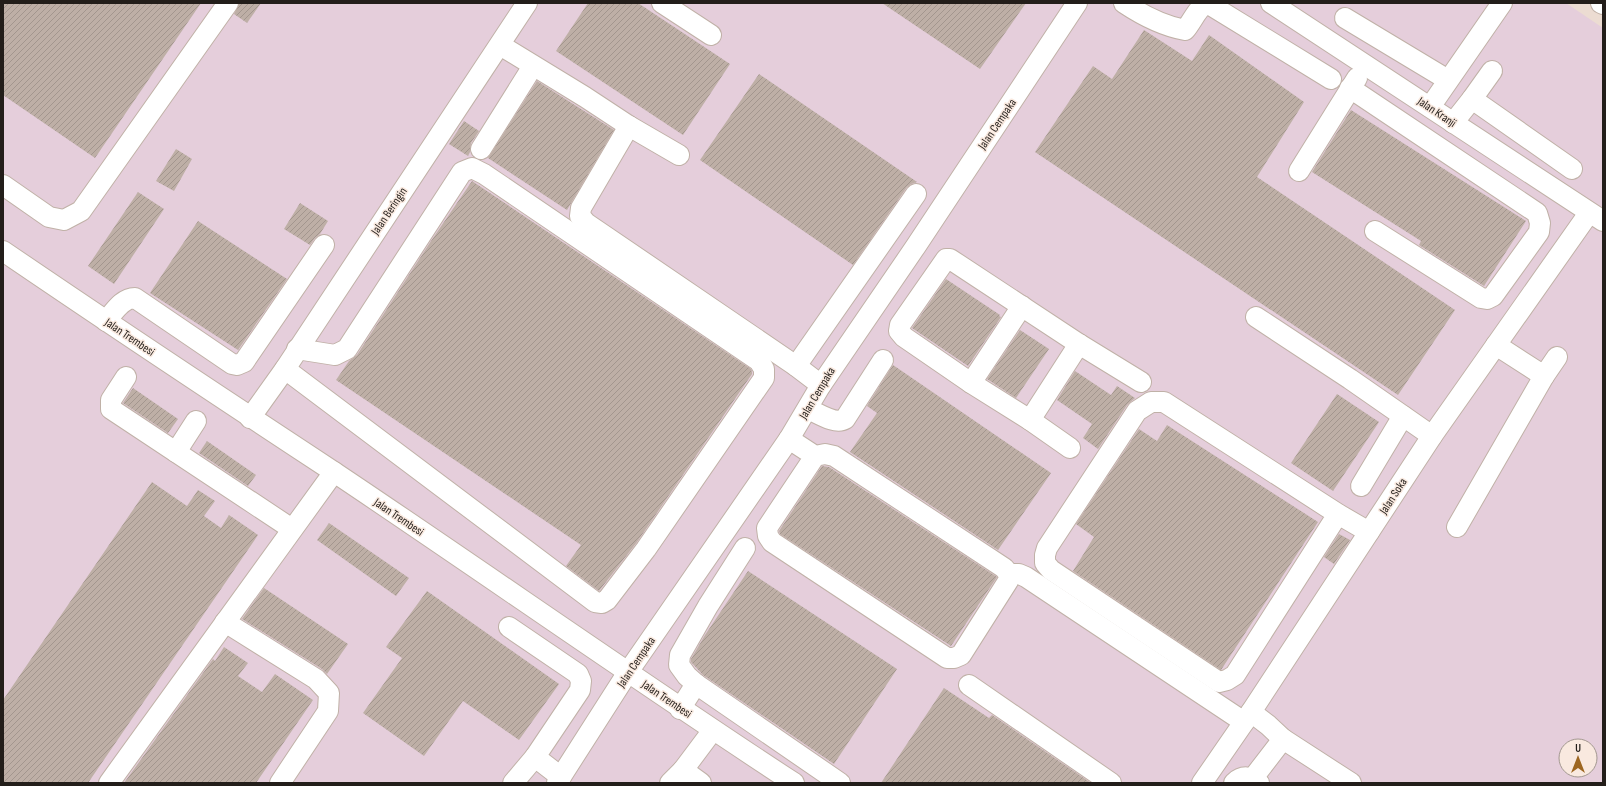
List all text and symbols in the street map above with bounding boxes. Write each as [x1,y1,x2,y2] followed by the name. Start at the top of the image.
[1414,93,1459,131] street label: Jalan Kranji
[974,96,1020,153] street label: Jalan Cempaka
[368,185,411,239] street label: Jalan Beringin
[101,315,158,360] street label: Jalan Trembesi
[796,364,839,423] street label: Jalan Cempaka
[1376,475,1411,518] street label: Jalan Soka
[370,495,427,540] street label: Jalan Trembesi
[613,634,659,691] street label: Jalan Cempaka
[638,677,695,722] street label: Jalan Trembesi
[1558,738,1598,778] north arrow
[1575,742,1581,755] text: U

